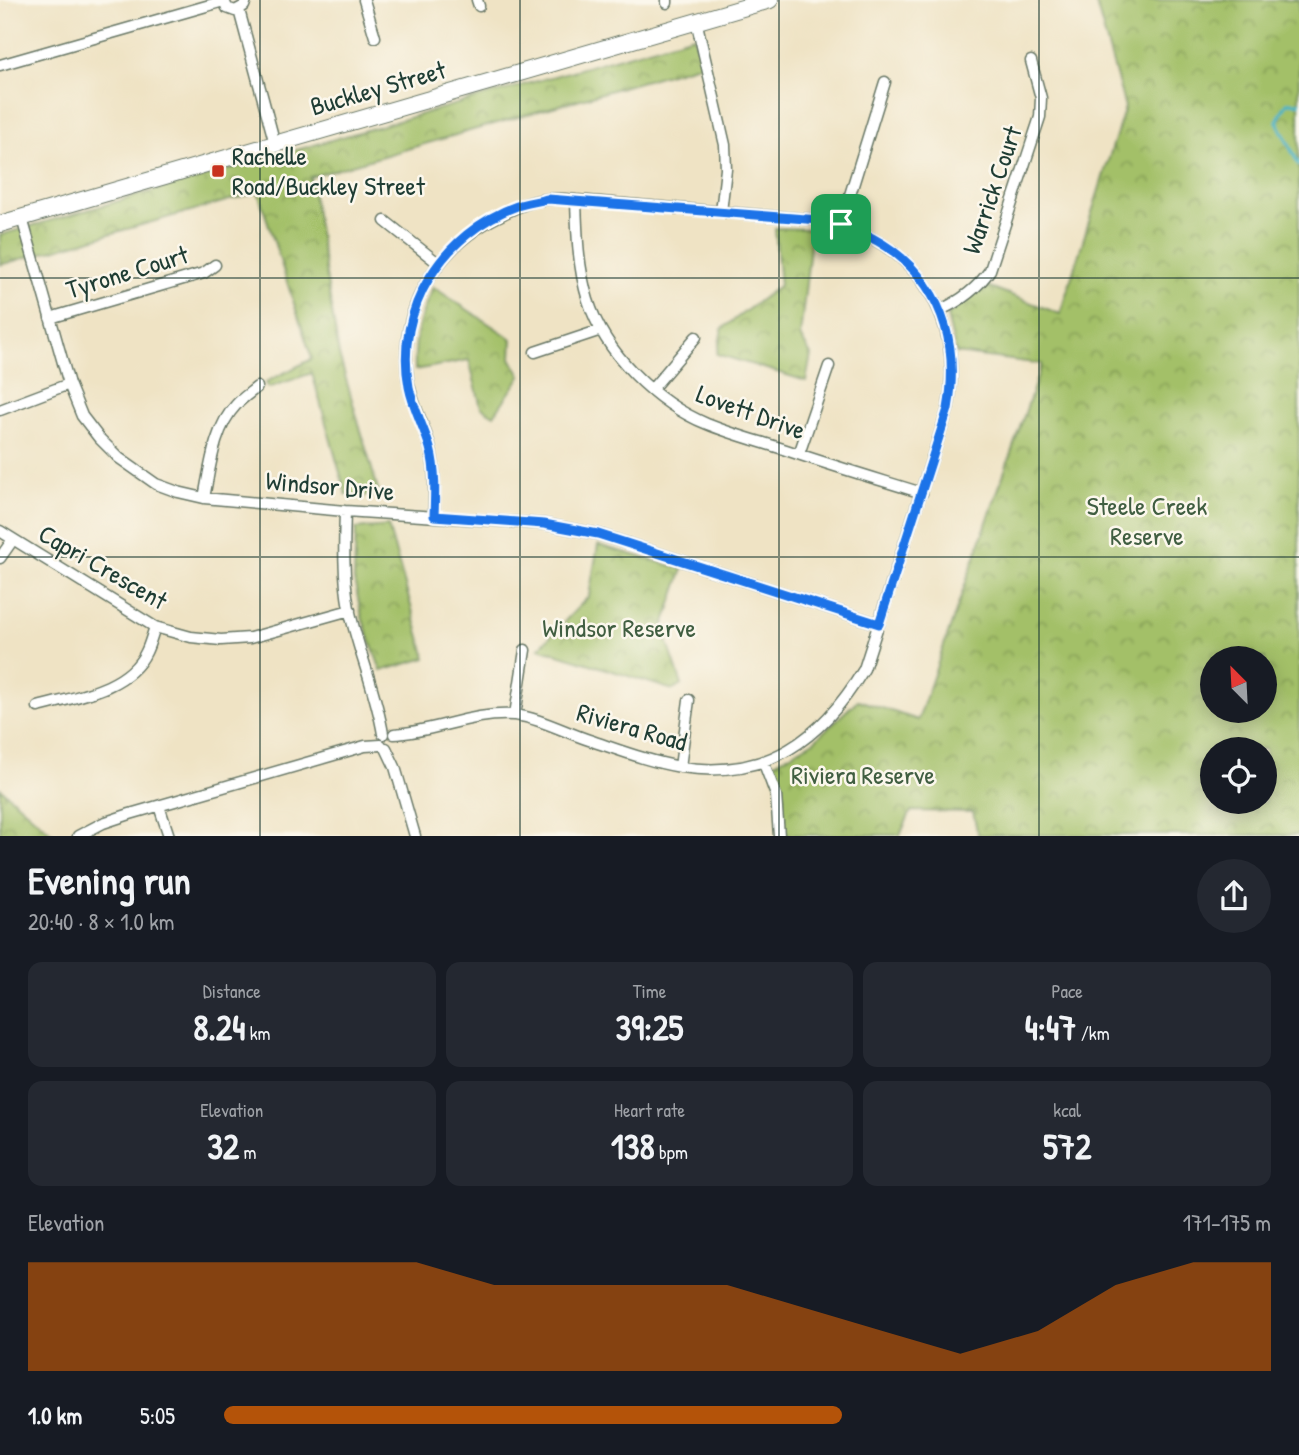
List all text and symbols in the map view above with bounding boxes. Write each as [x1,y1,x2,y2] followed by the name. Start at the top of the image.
[306,51,451,124] street label: Buckley Street
[953,120,1030,258] street label: Warrick Court
[232,138,426,203] place label: Rachelle Road/Buckley Street
[210,163,226,179] marker: Rachelle Road/Buckley Street
[811,194,871,254] pin
[822,205,860,243] icon: arrive
[62,236,193,307] street label: Tyrone Court
[692,376,811,447] street label: Lovett Drive
[264,462,396,509] street label: Windsor Drive
[1087,488,1207,553] park label: Steele Creek Reserve
[33,516,175,618] street label: Capri Crescent
[542,610,696,645] park label: Windsor Reserve
[1200,646,1278,723] north arrow
[1200,646,1277,814] map controls
[573,694,691,759] street label: Riviera Road
[1200,737,1277,814] button: locate
[791,757,935,792] park label: Riviera Reserve
[28,854,191,906] text: Evening run
[1197,859,1271,933] button: share
[28,906,174,937] text: 20:40 · 8 × 1.0 km
[203,978,261,1004] text: Distance
[633,978,666,1004] text: Time
[1051,978,1083,1004] text: Pace
[193,1004,245,1051] text: 8.24
[616,1004,683,1051] text: 39:25
[1025,1004,1076,1051] text: 4:47
[245,1020,271,1046] text: km
[1076,1020,1110,1046] text: /km
[200,1097,263,1123] text: Elevation
[614,1097,685,1123] text: Heart rate
[1053,1097,1081,1123] text: kcal
[207,1123,239,1170] text: 32
[611,1123,655,1170] text: 138
[1043,1123,1091,1170] text: 572
[239,1139,257,1165] text: m
[655,1139,688,1165] text: bpm
[28,1207,104,1238] text: Elevation
[1183,1207,1271,1238] text: 171–175 m
[28,1400,82,1431] text: 1.0 km
[140,1400,175,1431] text: 5:05

